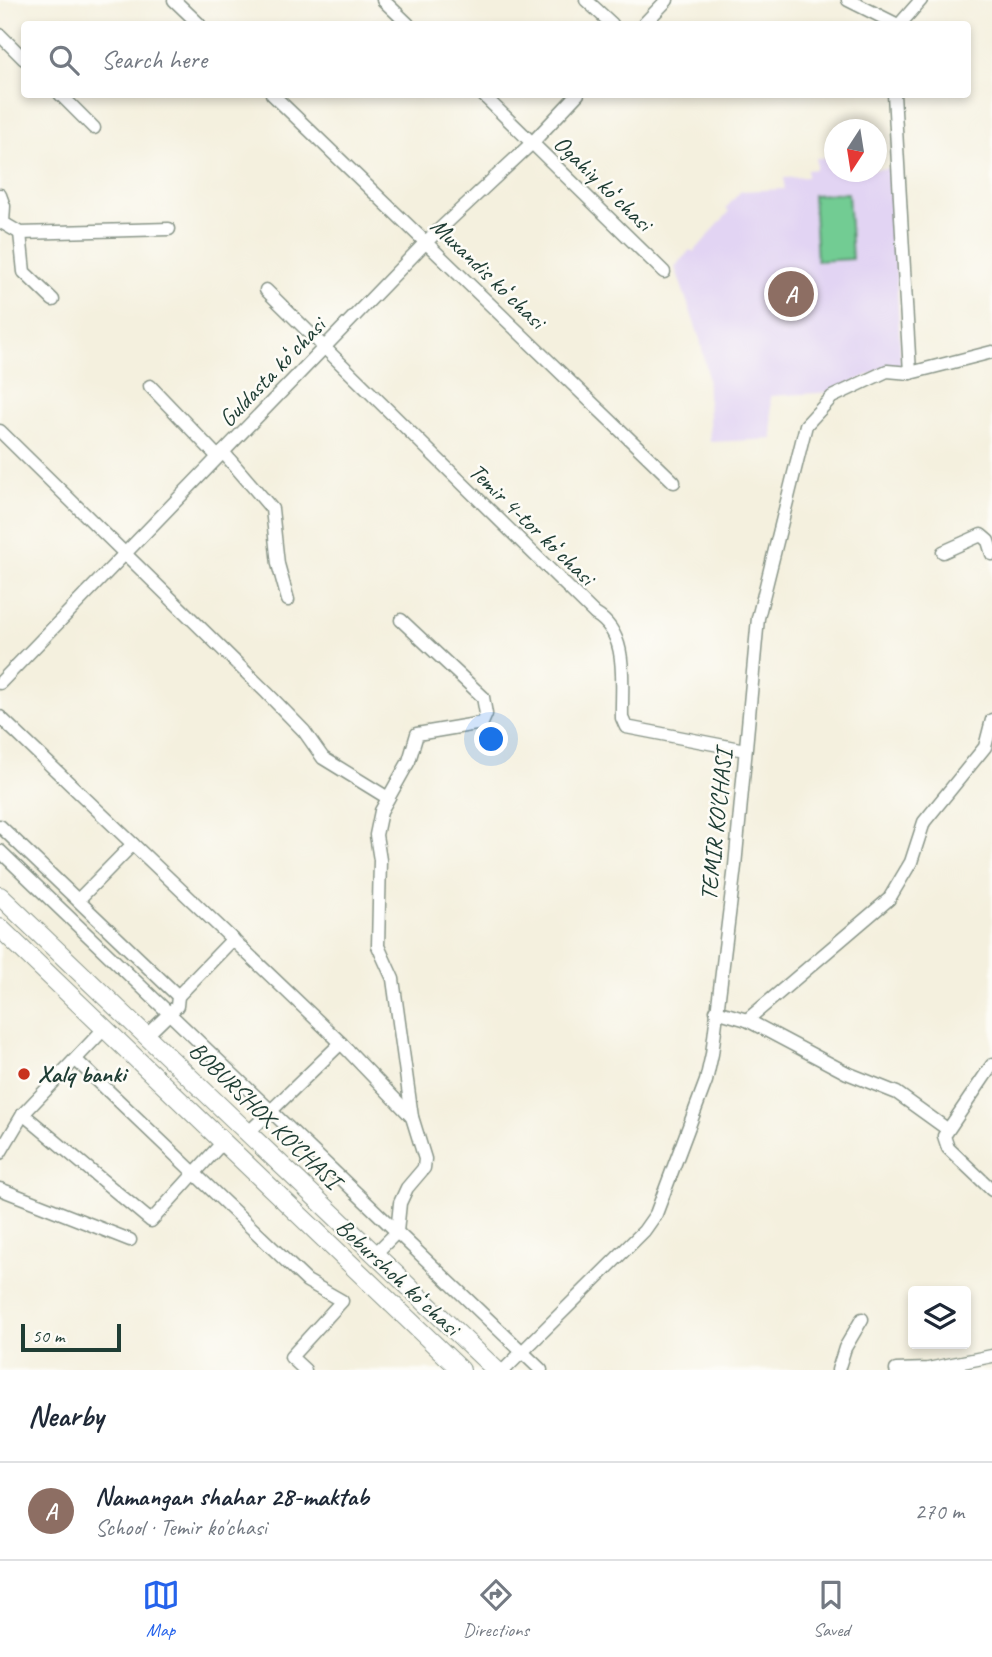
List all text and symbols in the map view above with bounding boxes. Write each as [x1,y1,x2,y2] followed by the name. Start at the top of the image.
[21,21,971,98] search box
[45,41,83,79] icon: search
[101,43,207,76] text: Search here
[824,119,887,182] north arrow
[547,128,661,239] street label: Ogahiy koʻchasi
[424,211,553,337] street label: Muxandis koʻchasi
[768,268,814,320] pin: A
[212,309,333,433] street label: Guldasta koʻchasi
[463,456,603,593] street label: Temir 4-tor koʻchasi
[474,722,508,756] your location
[693,742,739,902] street label: TEMIR KO'CHASI
[183,1035,351,1199] street label: BOBURSHOX KO'CHASI
[38,1059,129,1089] place label: Xalq banki
[16,1066,32,1082] marker: Xalq banki
[330,1212,468,1344] street label: Boburshoh koʻchasi
[908,1286,971,1349] map controls
[908,1286,971,1349] button: layers
[21,1321,121,1353] scale bar
[32,1324,64,1348] text: 50 m
[28,1397,104,1435] text: Nearby
[95,1480,369,1513] text: Namangan shahar 28-maktab
[45,1497,57,1526] text: A
[915,1497,964,1526] text: 270 m
[95,1513,267,1542] text: School · Temir ko'chasi
[142,1576,180,1642] tab: Map
[463,1576,529,1642] tab: Directions
[812,1576,850,1642] tab: Saved

